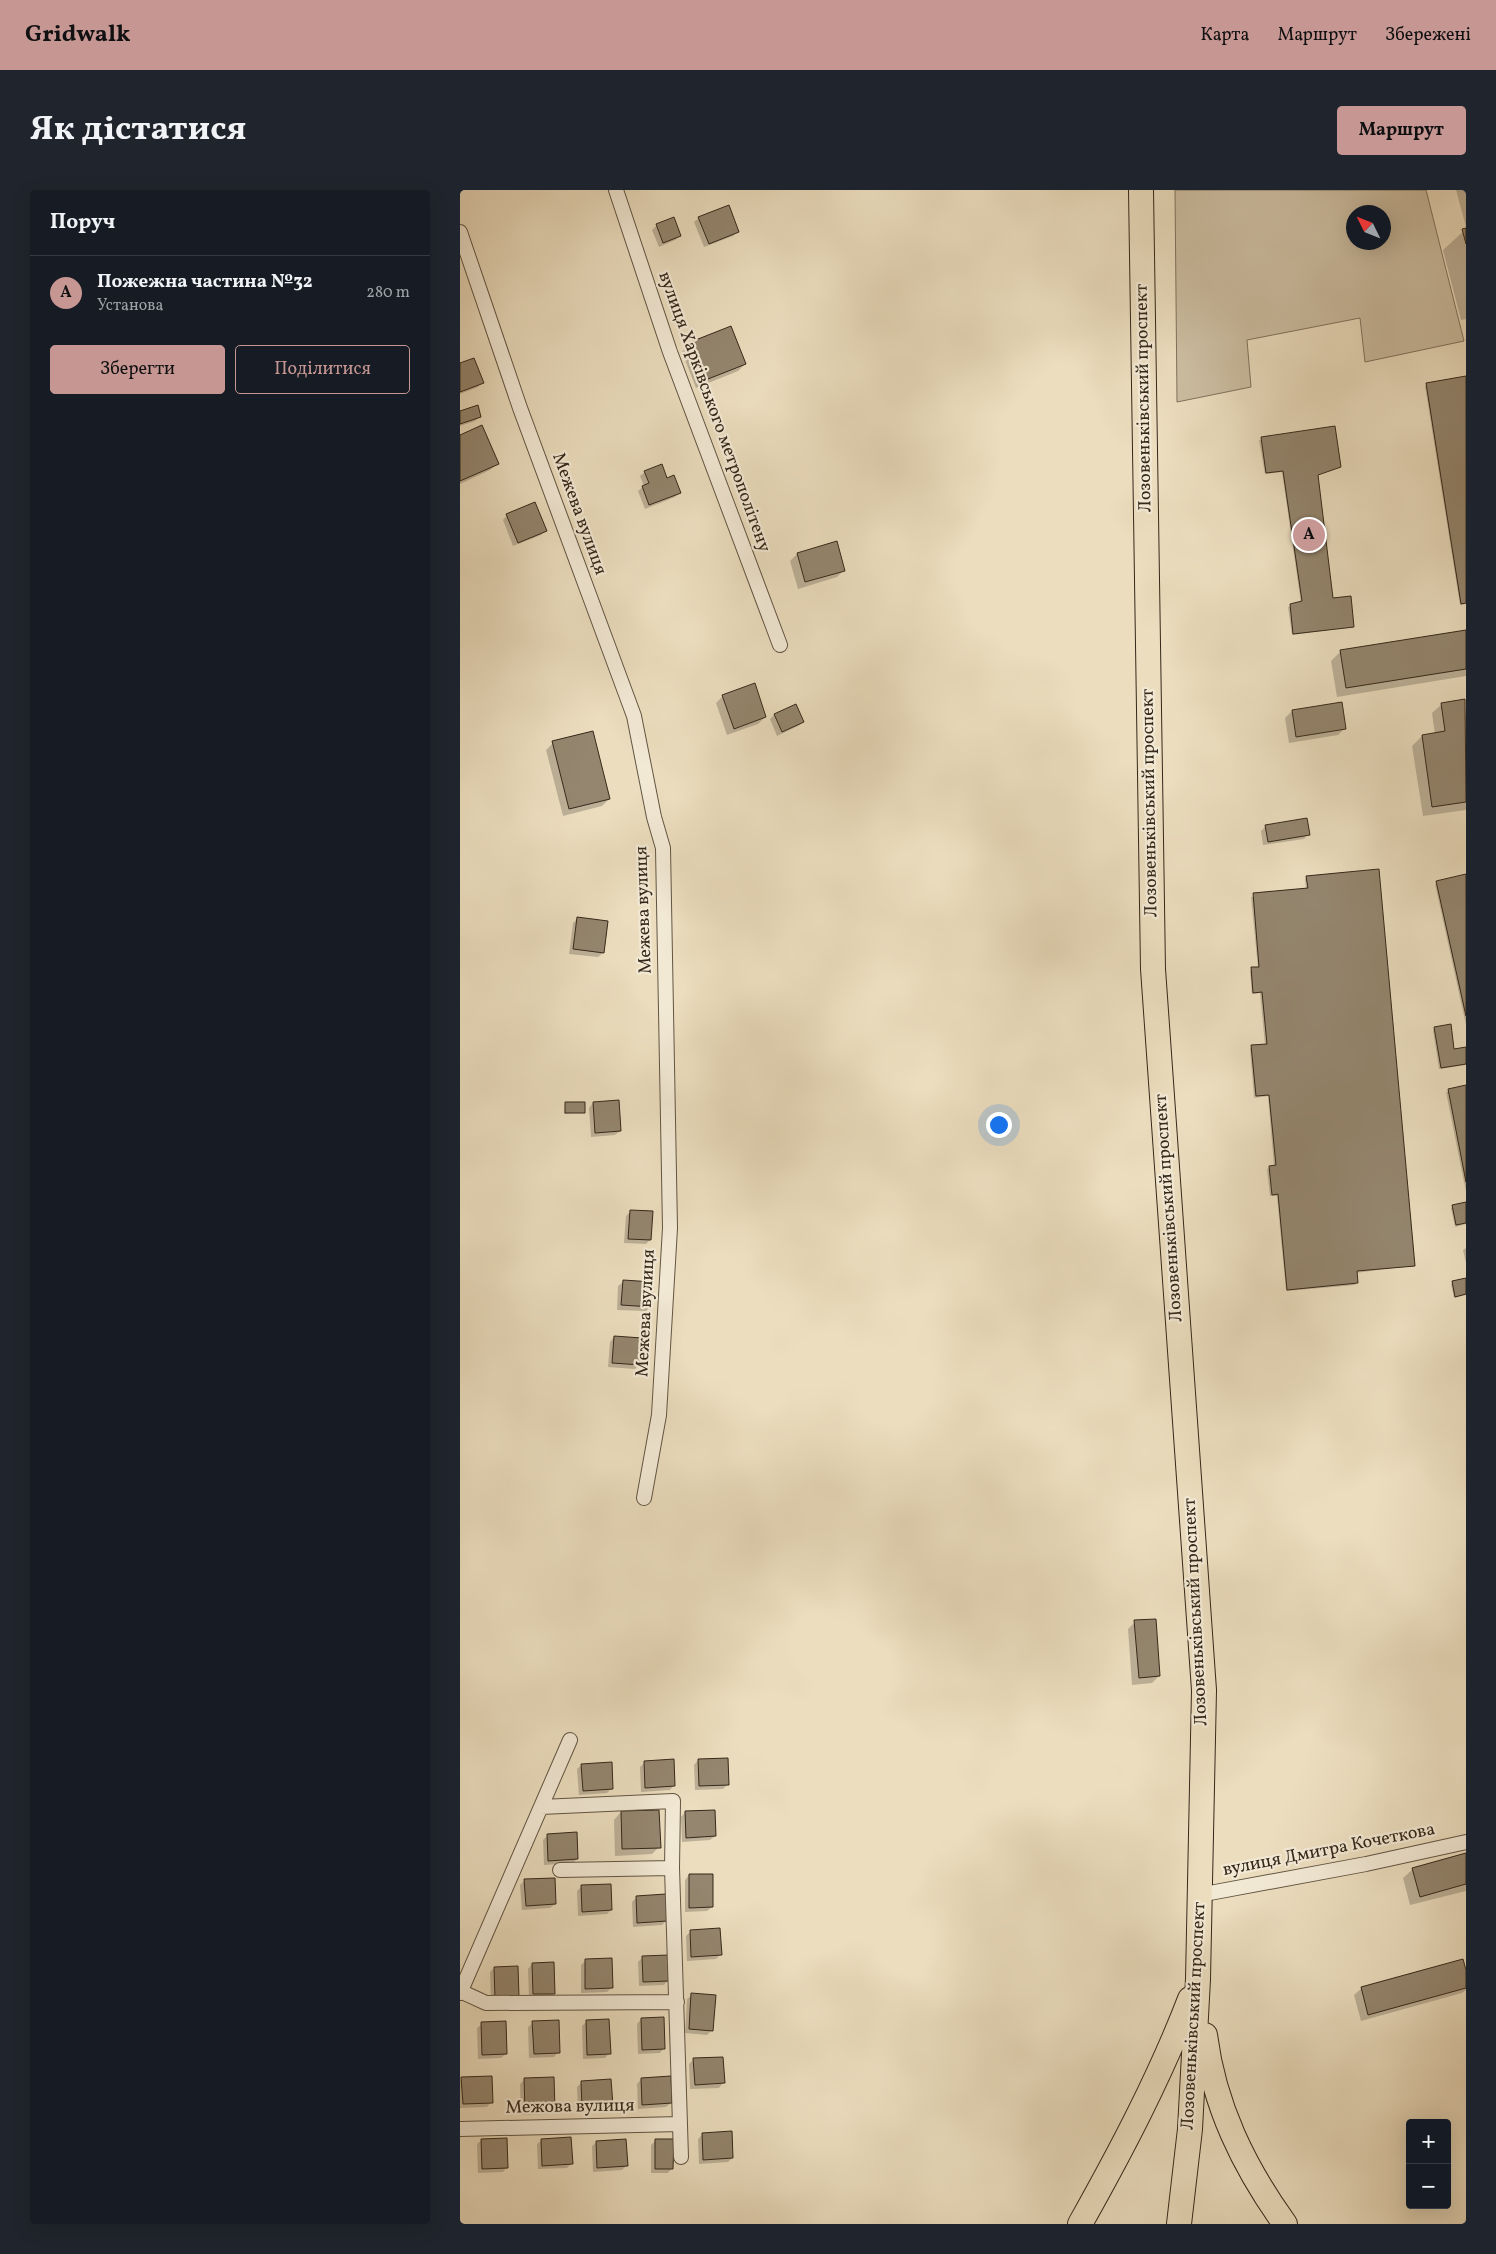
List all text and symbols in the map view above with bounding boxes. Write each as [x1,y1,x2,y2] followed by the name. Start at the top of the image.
[25,18,131,52] text: Gridwalk
[1201,23,1249,48] text: Карта
[1277,23,1357,48] text: Маршрут
[1385,23,1471,48] text: Збережені
[30,106,246,154] text: Як дістатися
[1337,106,1466,155] button: Маршрут
[1346,205,1391,250] north arrow
[50,208,115,237] text: Поруч
[651,268,777,556] street label: вулиця Харківського метрополітену
[97,269,313,295] text: Пожежна частина №32
[60,282,72,304] text: A
[366,282,410,304] text: 280 m
[1130,284,1158,512] street label: Лозовеньківський проспект
[97,295,163,317] text: Установа
[50,345,225,394] button: Зберегти
[235,345,410,394] button: Поділитися
[545,450,613,578] street label: Межева вулиця
[1293,516,1325,554] pin: A
[1136,689,1164,917] street label: Лозовеньківський проспект
[629,846,659,974] street label: Межева вулиця
[1149,1093,1189,1323] street label: Лозовеньківський проспект
[986,1112,1012,1138] your location
[630,1248,662,1378] street label: Межева вулиця
[1178,1497,1214,1727] street label: Лозовеньківський проспект
[1221,1817,1437,1883] street label: вулиця Дмитра Кочеткова
[1176,1901,1212,2131] street label: Лозовеньківський проспект
[505,2093,635,2121] street label: Межова вулиця
[1406,2119,1451,2209] map controls
[1406,2119,1451,2164] button: +
[1406,2164,1451,2209] button: −

